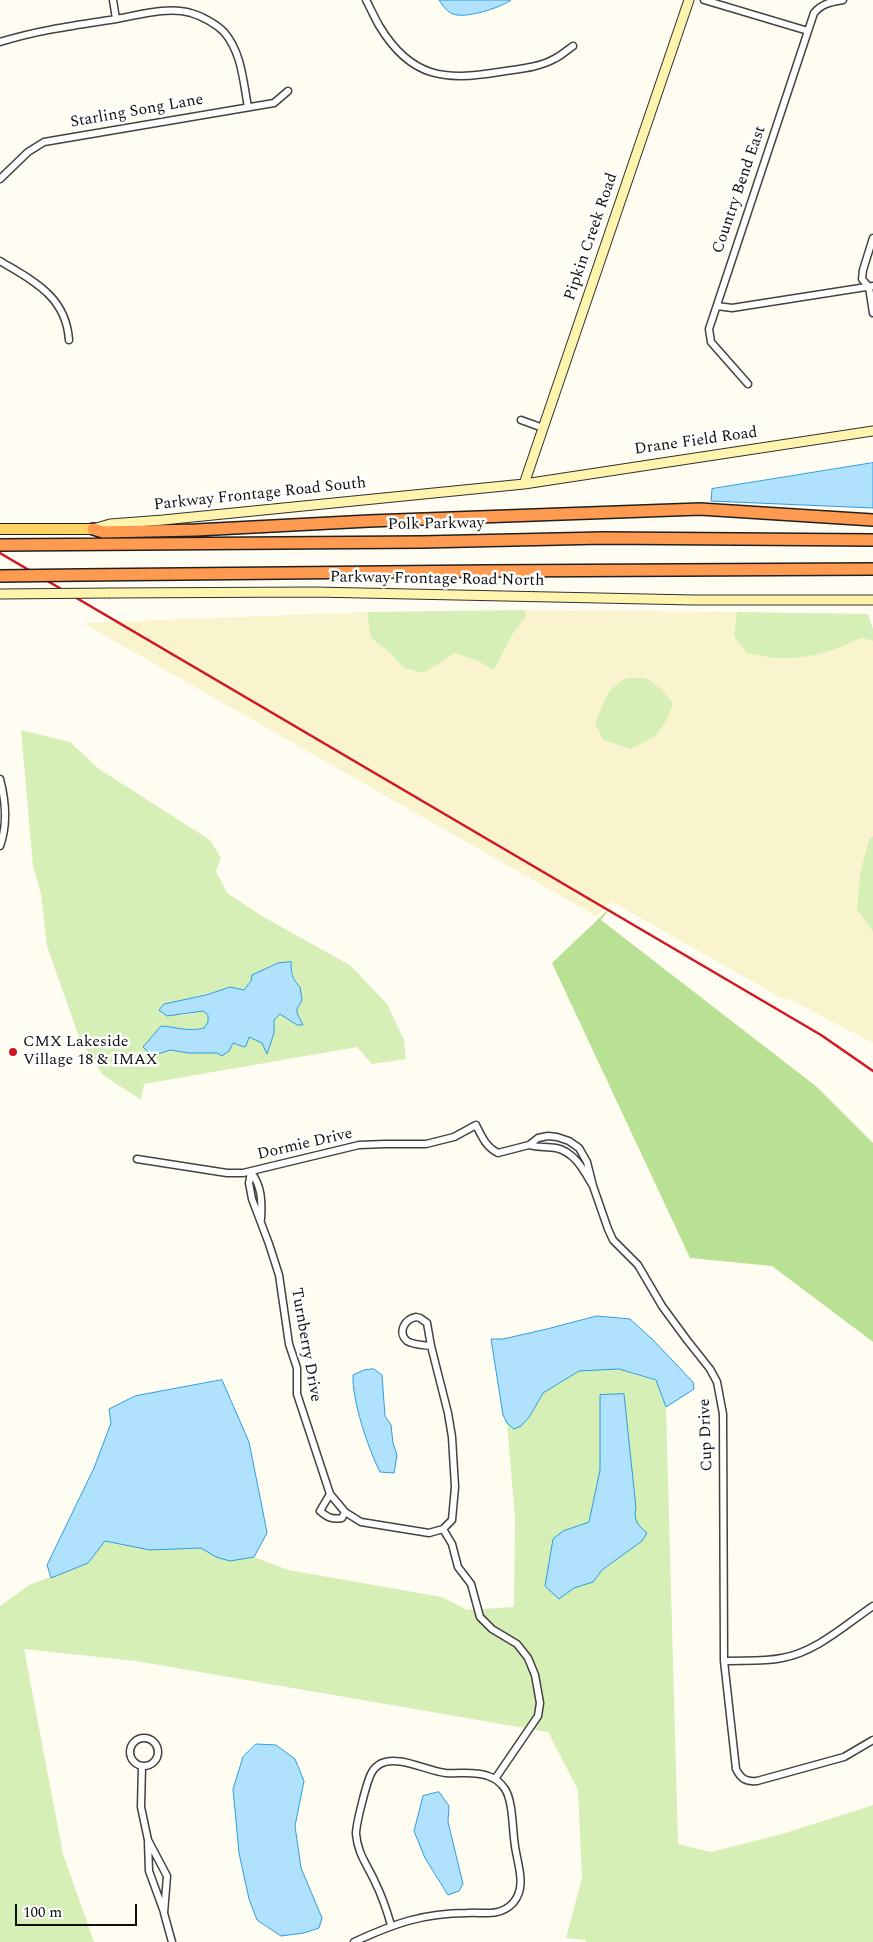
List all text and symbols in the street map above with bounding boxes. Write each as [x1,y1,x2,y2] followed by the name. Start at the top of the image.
[69,91,205,133] street label: Starling Song Lane
[709,124,771,256] street label: Country Bend East
[561,171,623,303] street label: Pipkin Creek Road
[633,424,759,460] street label: Drane Field Road
[153,474,367,516] street label: Parkway Frontage Road South
[388,515,484,535] street label: Polk Parkway
[330,569,544,591] street label: Parkway Frontage Road North
[23,1033,158,1071] place label: CMX Lakeside Village 18 & IMAX
[7,1046,19,1058] marker: CMX Lakeside Village 18 & IMAX
[256,1125,354,1165] street label: Dormie Drive
[286,1286,324,1404] street label: Turnberry Drive
[696,1398,718,1472] street label: Cup Drive
[18,1894,140,1926] scale bar
[23,1901,62,1924] text: 100 m

